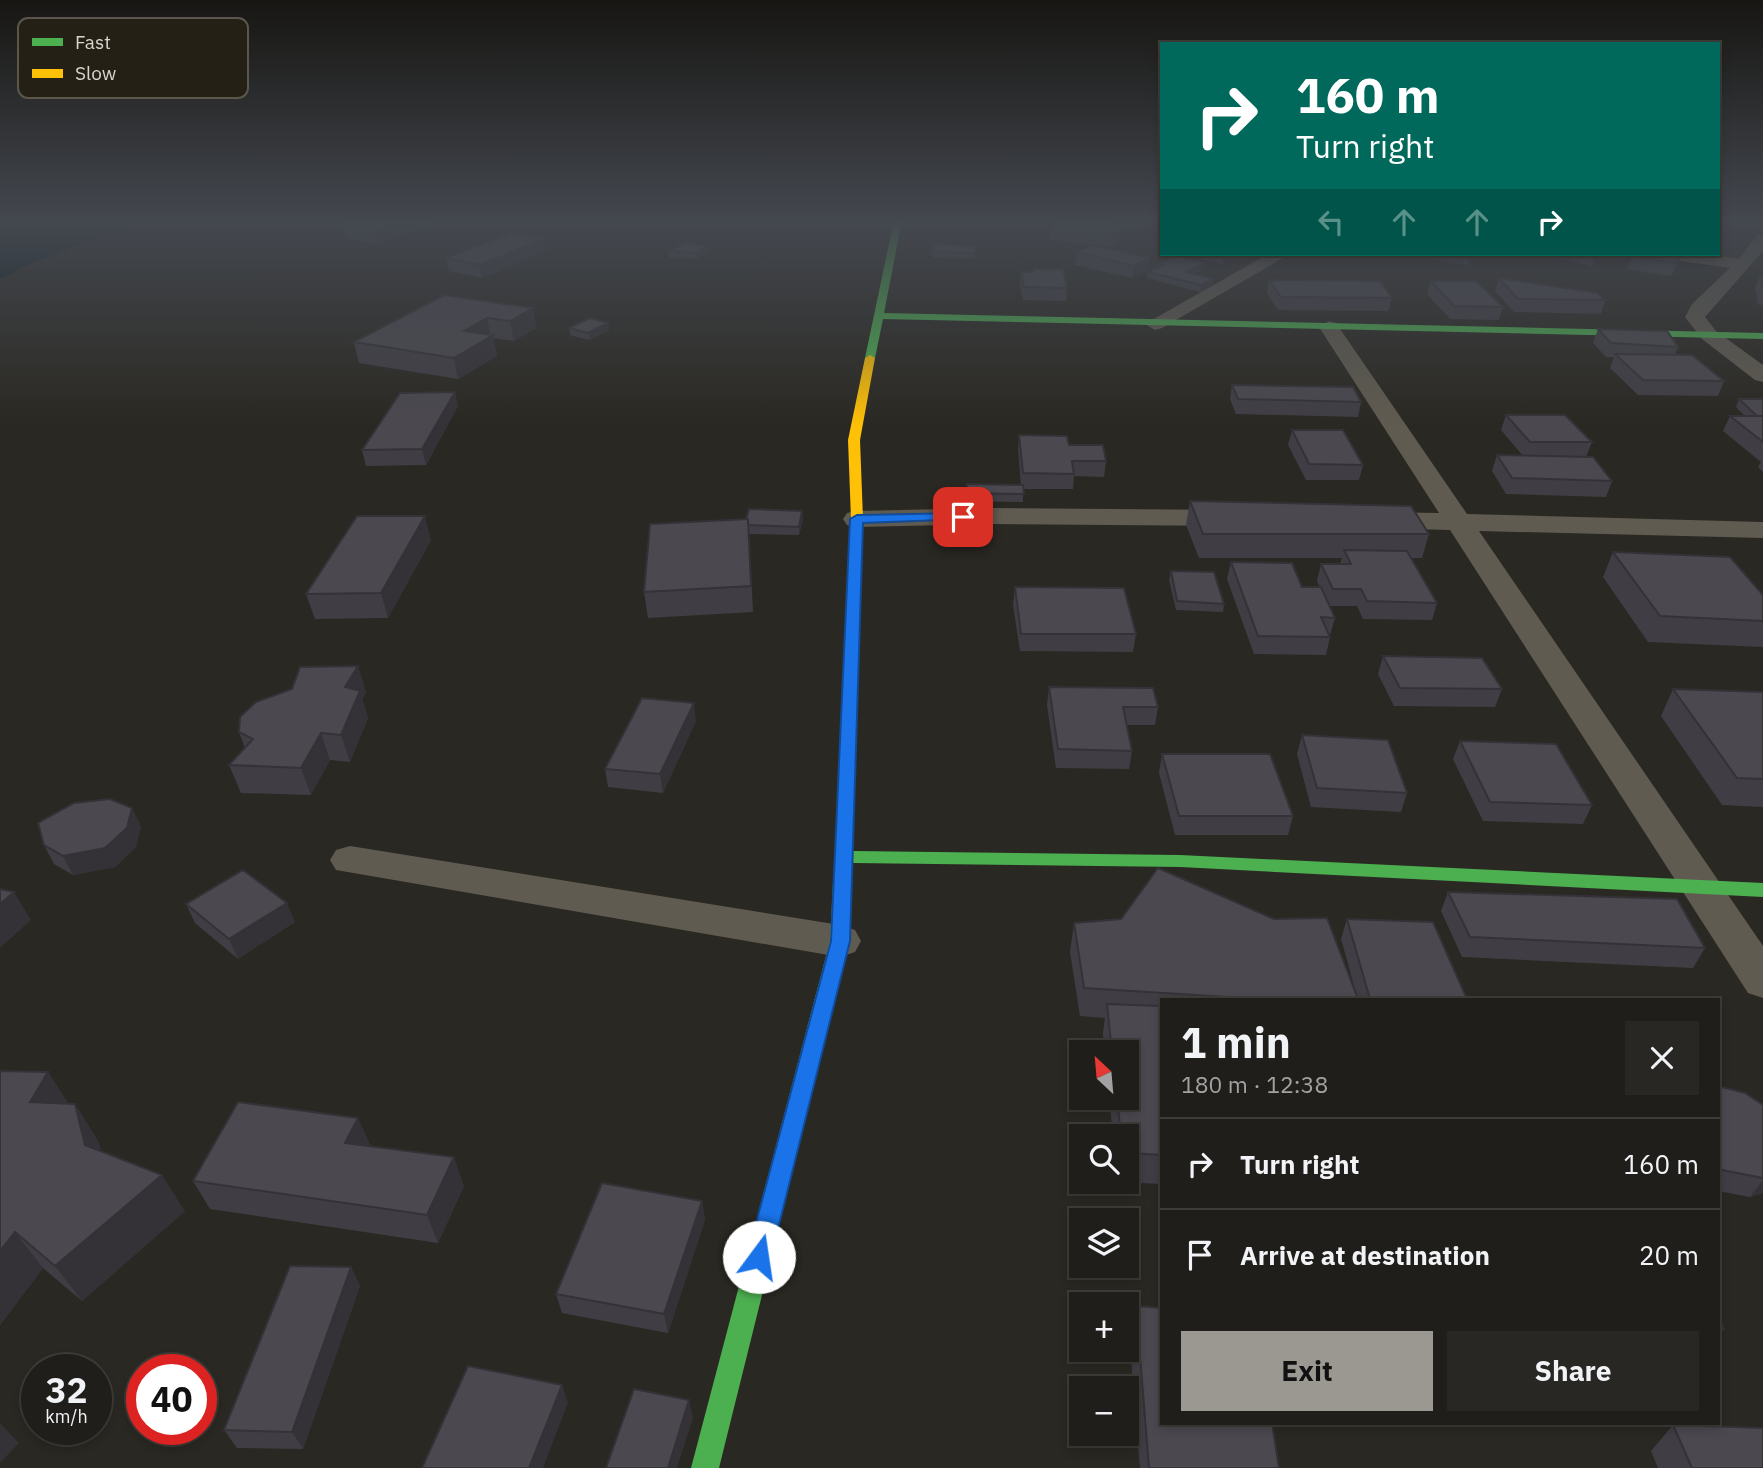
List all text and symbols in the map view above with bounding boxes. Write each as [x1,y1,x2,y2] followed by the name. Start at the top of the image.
[18,18,248,98] legend
[75,30,111,54] text: Fast
[75,61,116,85] text: Slow
[1296,63,1440,126] text: 160 m
[1181,70,1272,161] icon: right
[1296,125,1434,167] text: Turn right
[1312,203,1350,241] icon: left
[1385,203,1423,241] icon: ahead
[1458,203,1496,241] icon: ahead
[1531,203,1569,241] icon: right
[933,487,993,547] pin
[944,498,982,536] icon: arrive
[1181,1015,1291,1070] text: 1 min
[1625,1021,1699,1095] button: close
[1069,1040,1139,1110] north arrow
[1069,1040,1139,1446] map controls
[1181,1069,1328,1099] text: 180 m · 12:38
[1069,1124,1139,1194] button: search
[1181,1145,1219,1183] icon: right
[1240,1147,1359,1181] text: Turn right
[1623,1147,1699,1181] text: 160 m
[1069,1208,1139,1278] button: layers
[722,1220,796,1294] position arrow
[1181,1236,1219,1274] icon: arrive
[1240,1238,1490,1272] text: Arrive at destination
[1639,1238,1699,1272] text: 20 m
[1069,1292,1139,1362] button: +
[1181,1331,1433,1411] button: Exit
[1447,1331,1699,1411] button: Share
[126,1354,217,1445] speed limit sign: 40
[45,1367,88,1413] text: 32
[1069,1376,1139,1446] button: −
[45,1405,88,1428] text: km/h

